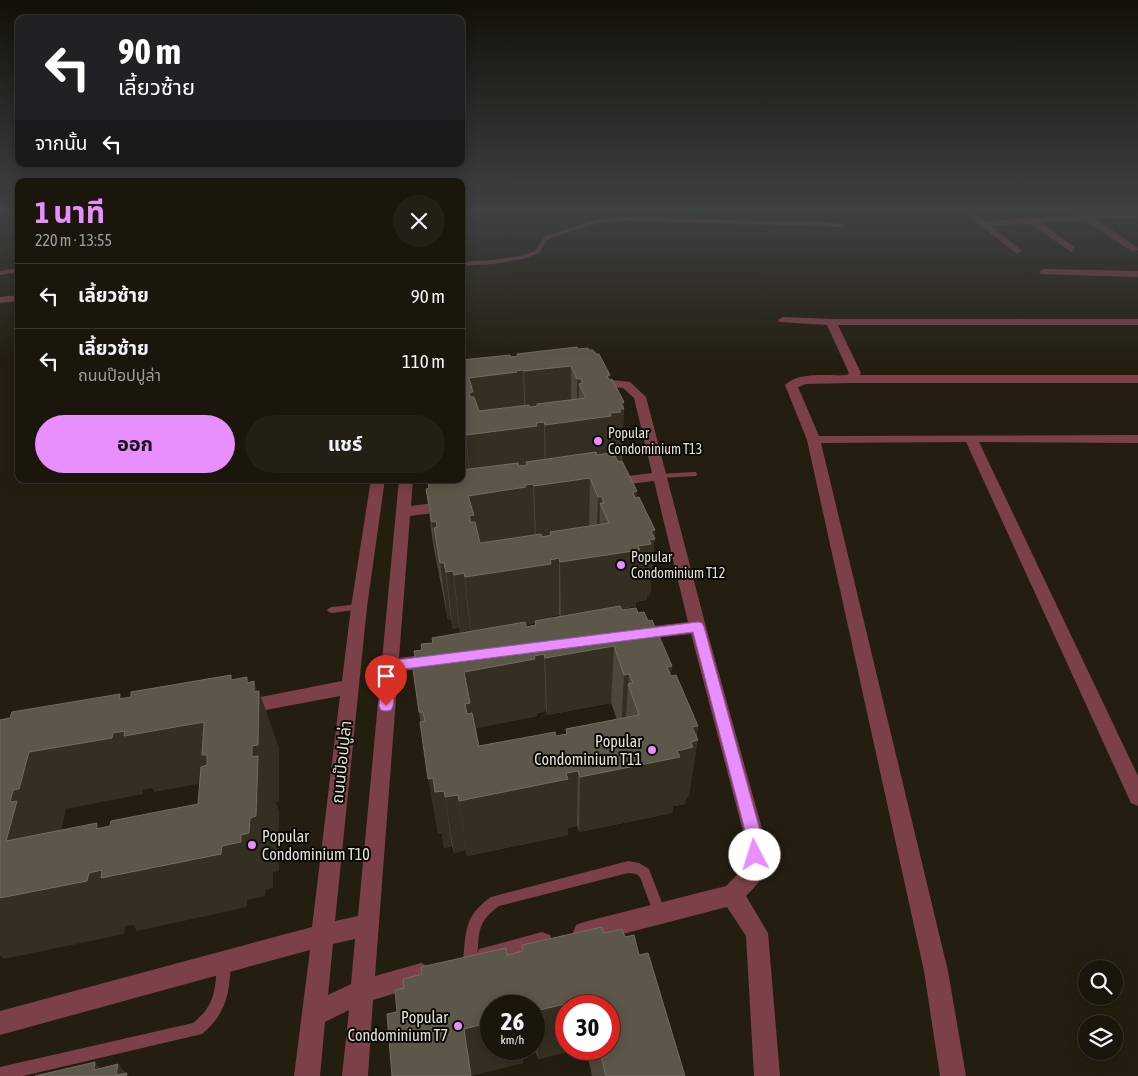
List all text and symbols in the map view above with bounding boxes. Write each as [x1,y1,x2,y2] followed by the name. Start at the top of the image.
[118,31,181,71] text: 90 m
[35,35,100,100] icon: left
[118,74,195,100] text: เลี้ยวซ้าย
[98,130,126,158] icon: left
[35,132,88,154] text: จากนั้น
[35,195,105,229] text: 1 นาที
[393,195,445,247] button: close
[35,231,112,249] text: 220 m · 13:55
[35,282,63,310] icon: left
[78,284,149,306] text: เลี้ยวซ้าย
[411,285,445,307] text: 90 m
[78,337,149,359] text: เลี้ยวซ้าย
[35,347,63,375] icon: left
[402,350,445,372] text: 110 m
[78,366,161,384] text: ถนนป๊อปปูล่า
[35,415,235,473] button: ออก
[245,415,445,473] button: แชร์
[608,425,702,457] place label: Popular Condominium T13
[592,435,604,447] marker: Popular Condominium T13
[631,549,725,581] place label: Popular Condominium T12
[615,559,627,571] marker: Popular Condominium T12
[365,655,407,706] pin
[372,662,400,690] icon: arrive
[328,720,355,804] street label: ถนนป๊อปปูล่า
[534,732,642,768] place label: Popular Condominium T11
[646,744,658,756] marker: Popular Condominium T11
[262,827,370,863] place label: Popular Condominium T10
[728,828,780,880] position arrow
[246,839,258,851] marker: Popular Condominium T10
[1078,960,1123,1060] map controls
[1078,960,1123,1005] button: search
[555,995,620,1060] speed limit sign: 30
[501,1007,524,1035] text: 26
[348,1008,448,1044] place label: Popular Condominium T7
[1078,1015,1123,1060] button: layers
[452,1020,464,1032] marker: Popular Condominium T7
[501,1033,524,1047] text: km/h

